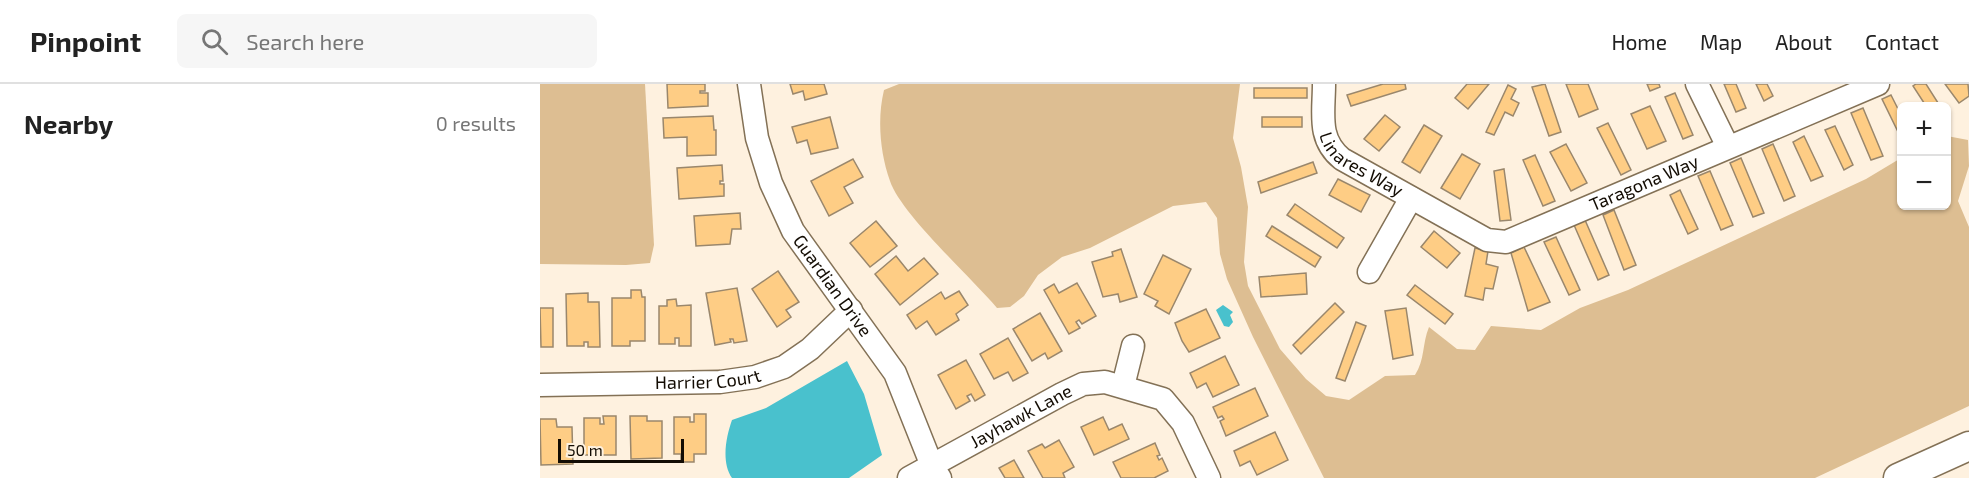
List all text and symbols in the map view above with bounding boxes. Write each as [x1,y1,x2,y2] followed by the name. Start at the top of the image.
[177,14,597,68] search box
[30,24,141,58] text: Pinpoint
[198,25,231,58] icon: search
[246,28,364,54] text: Search here
[1611,29,1667,54] text: Home
[1700,29,1742,54] text: Map
[1775,29,1832,54] text: About
[1865,29,1939,54] text: Contact
[1897,102,1951,210] map controls
[1897,102,1951,156] button: +
[24,108,113,139] text: Nearby
[436,111,516,135] text: 0 results
[1315,129,1408,201] street label: Linares Way
[1586,149,1702,215] street label: Taragona Way
[1897,156,1951,210] button: −
[789,230,877,341] street label: Guardian Drive
[655,364,764,393] street label: Harrier Court
[966,379,1075,452] street label: Jayhawk Lane
[558,436,684,464] scale bar
[567,440,603,459] text: 50 m

